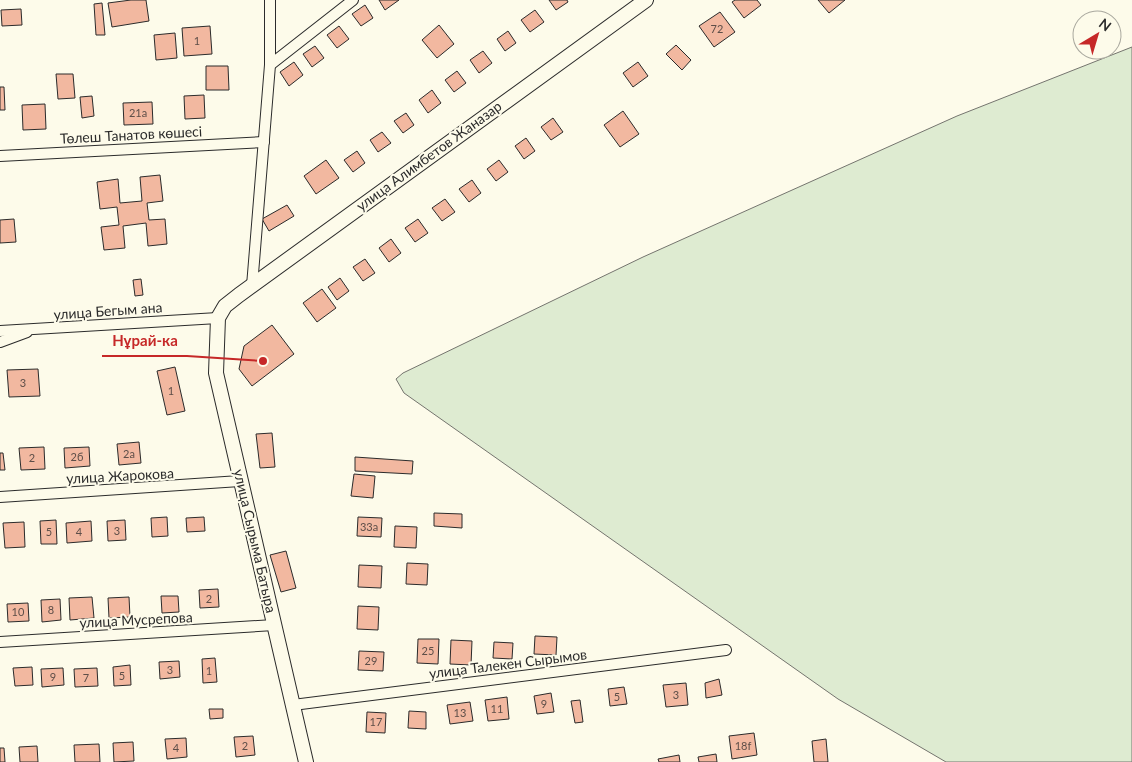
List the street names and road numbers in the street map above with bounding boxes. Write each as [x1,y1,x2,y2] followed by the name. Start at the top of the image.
[353,97,505,214] street label: улица Алимбетов Жаназар
[59,122,203,147] street label: Төлеш Танатов көшесі
[53,298,163,323] street label: улица Бегым ана
[66,464,174,487] street label: улица Жарокова
[231,467,280,614] street label: улица Сырыма Батыра
[79,608,193,631] street label: улица Мусрепова
[428,645,588,682] street label: улица Талекен Сырымов

